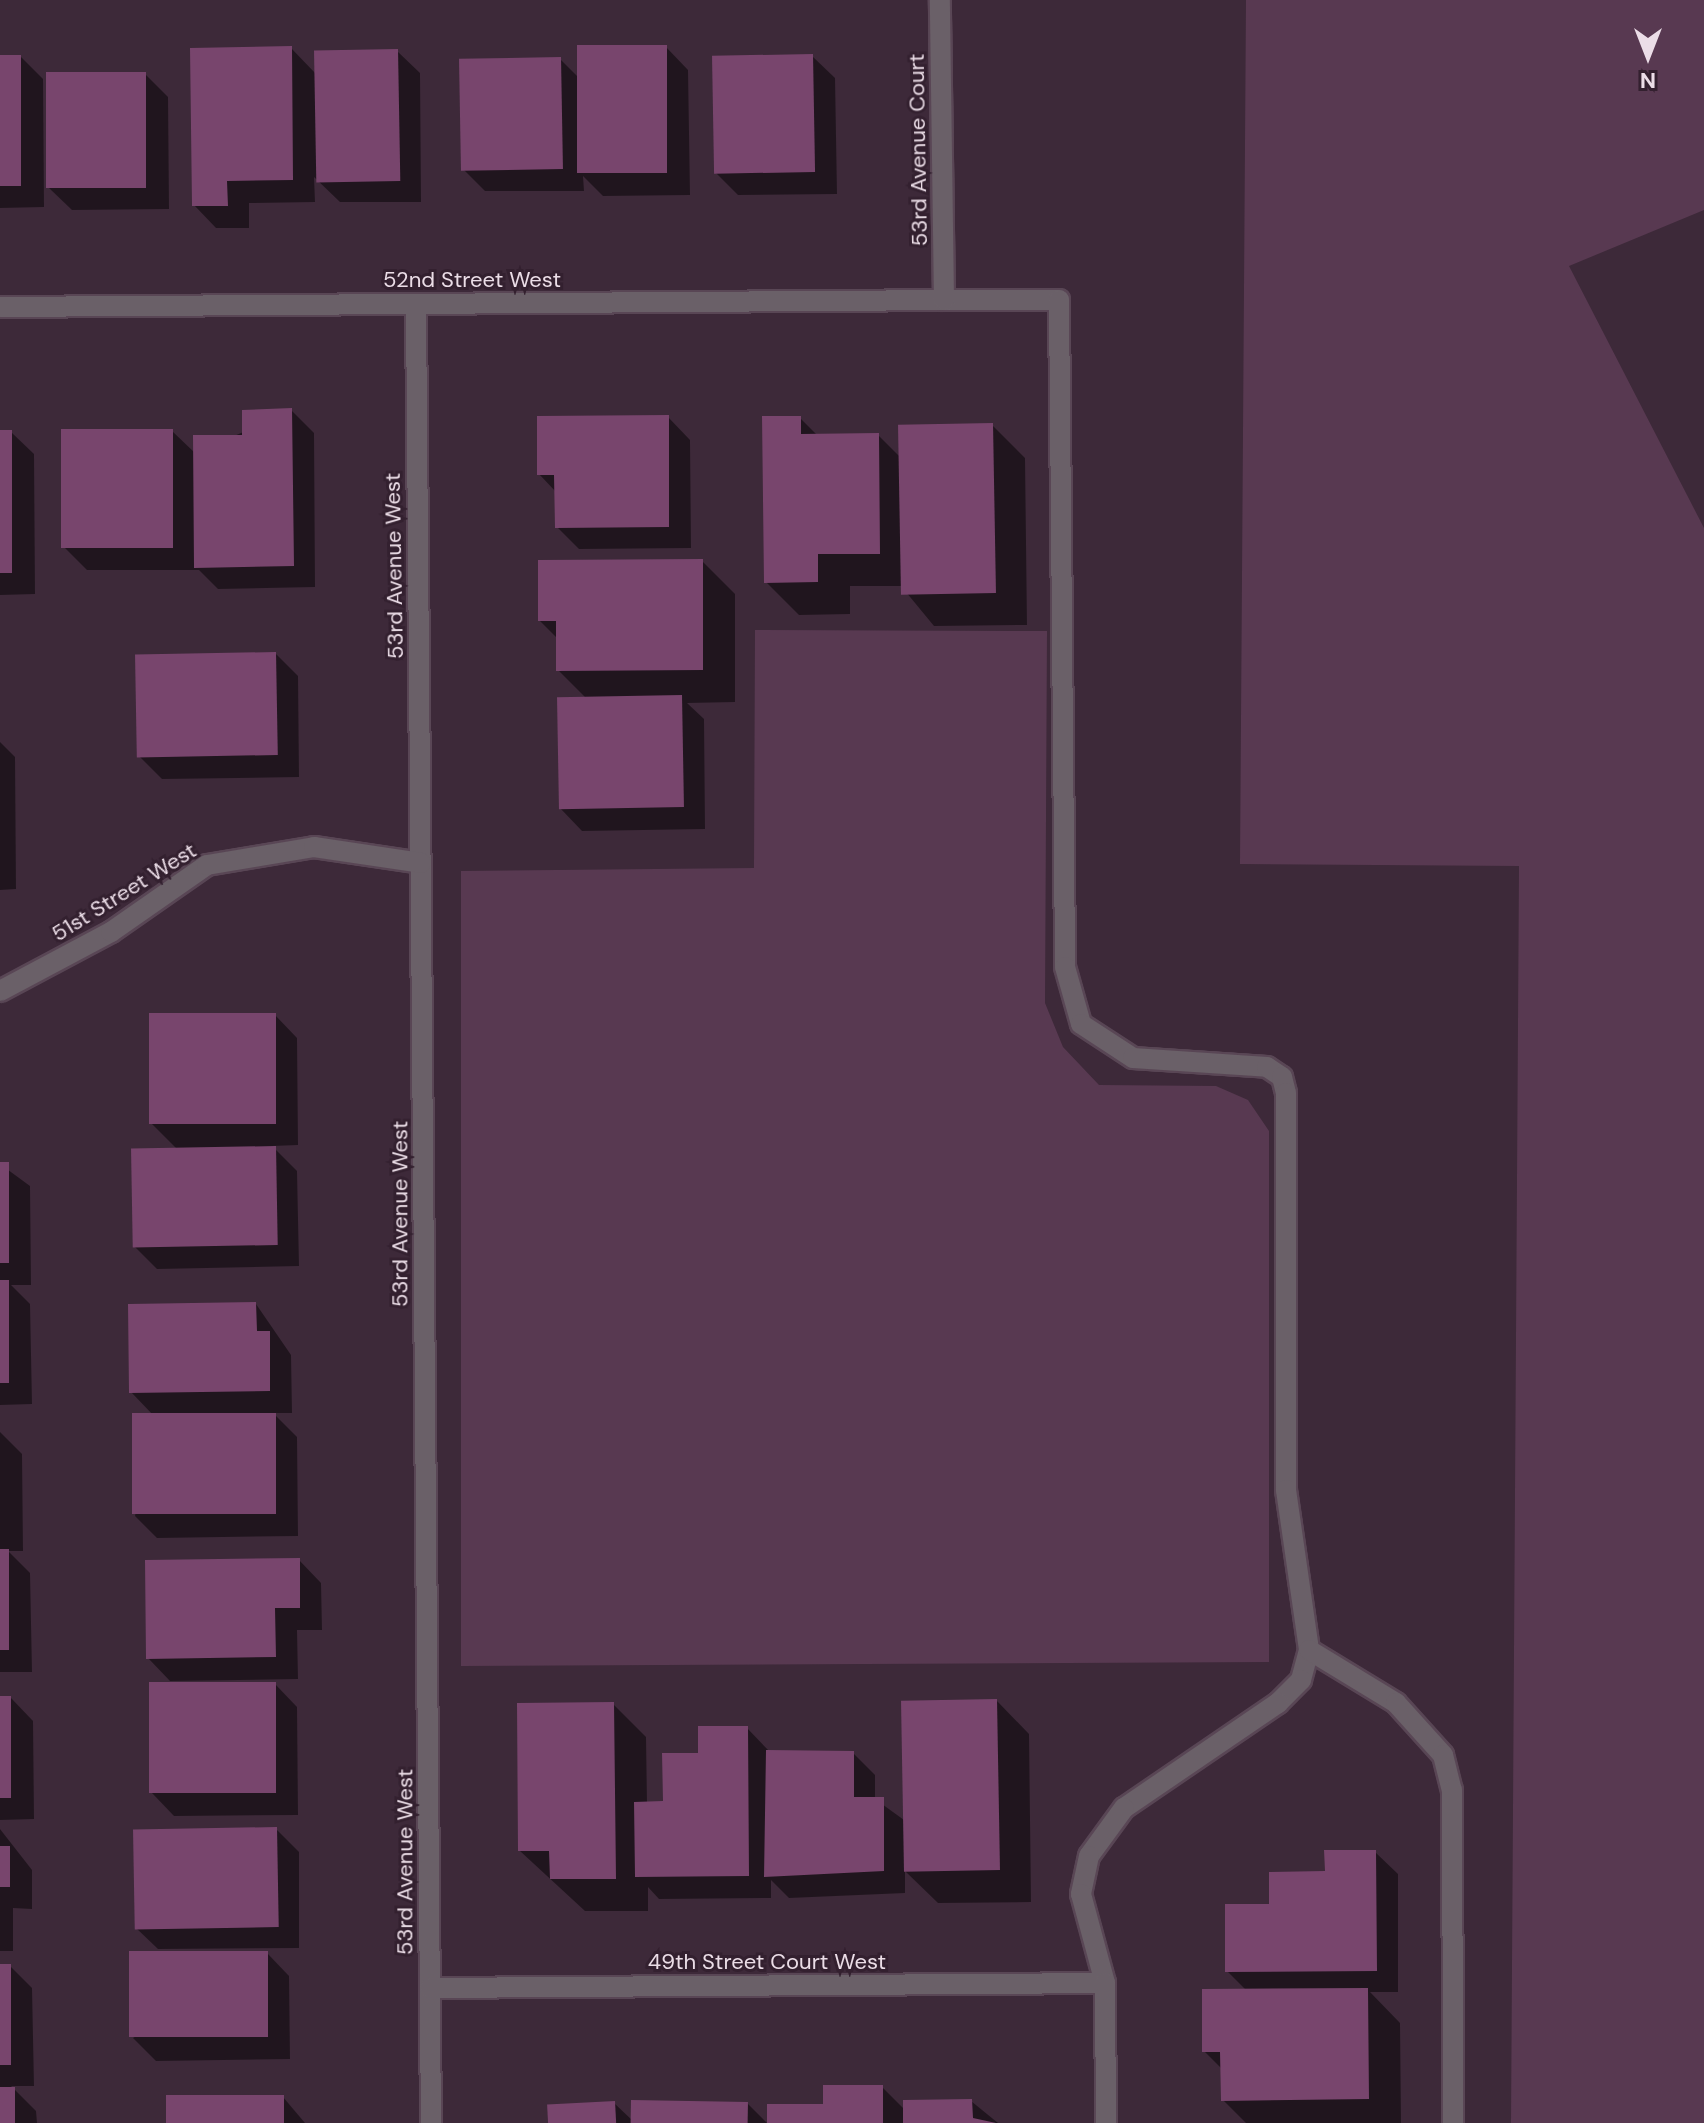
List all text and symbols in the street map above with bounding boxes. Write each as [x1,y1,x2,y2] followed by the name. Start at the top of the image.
[1608,16,1688,96] north arrow
[903,53,933,247] street label: 53rd Avenue Court
[1640,66,1656,95] text: N
[383,267,561,293] street label: 52nd Street West
[379,473,409,659] street label: 53rd Avenue West
[47,837,201,947] street label: 51st Street West
[387,1121,413,1307] street label: 53rd Avenue West
[392,1769,418,1955] street label: 53rd Avenue West
[648,1949,886,1975] street label: 49th Street Court West

